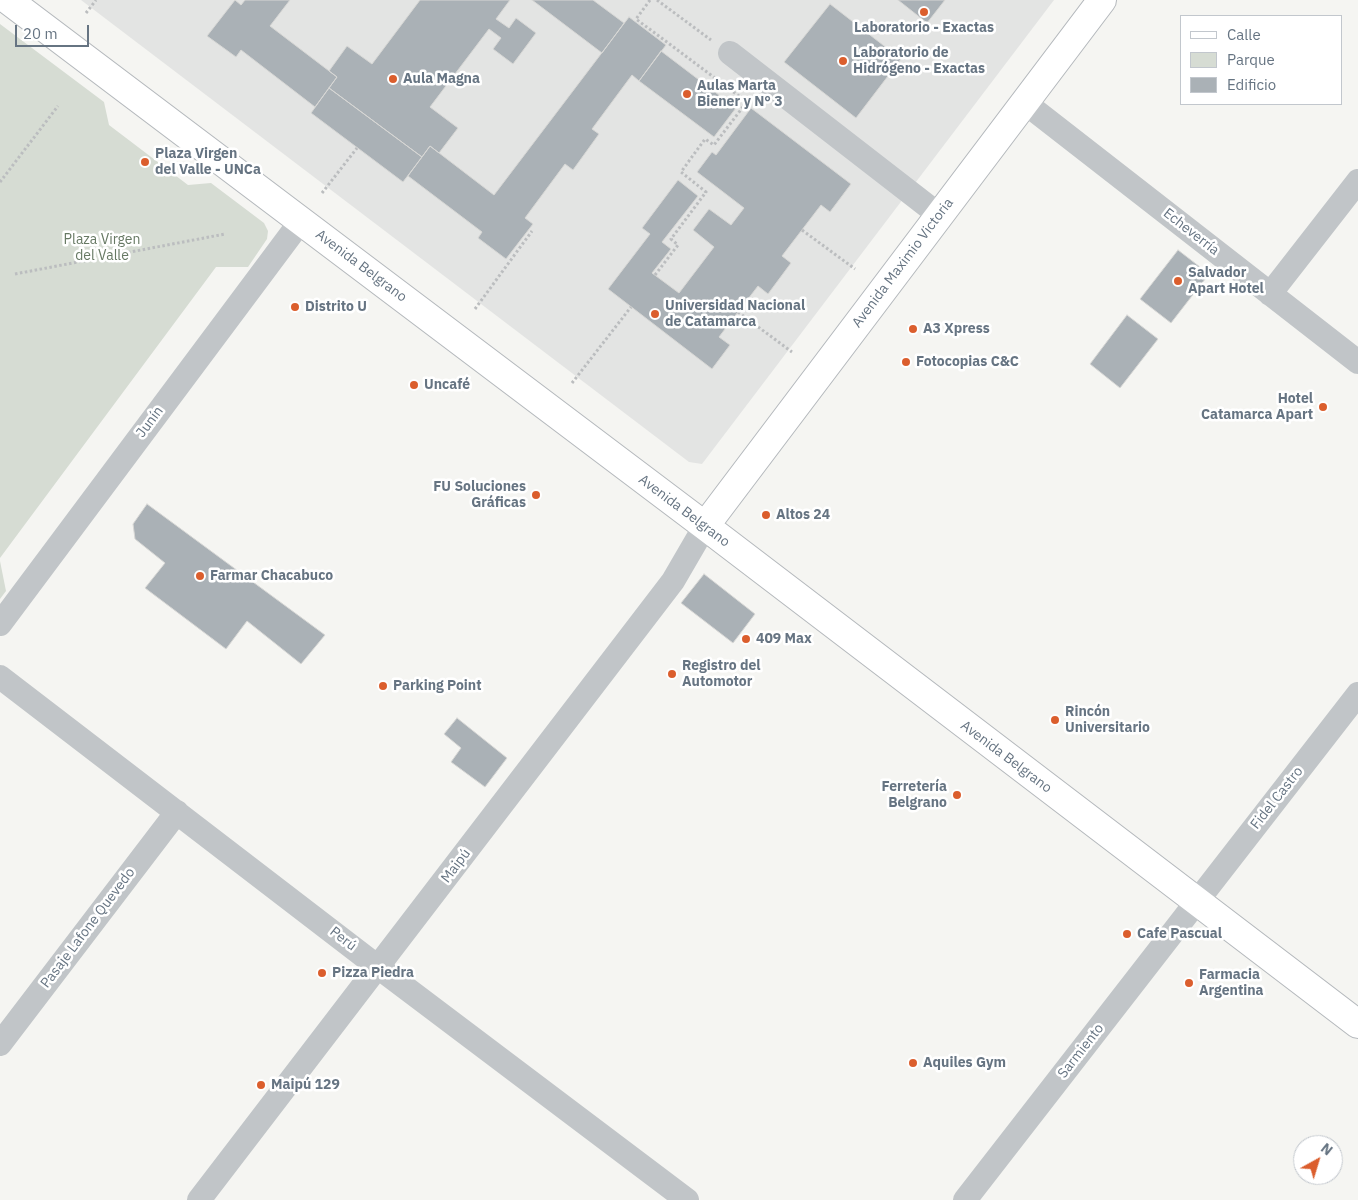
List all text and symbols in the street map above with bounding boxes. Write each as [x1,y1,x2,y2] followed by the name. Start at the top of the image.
[918,6,930,18] marker: Laboratorio - Exactas
[18,15,91,47] scale bar
[1180,15,1343,105] legend
[854,20,994,36] place label: Laboratorio - Exactas
[23,24,58,43] text: 20 m
[1227,25,1261,44] text: Calle
[853,45,985,78] place label: Laboratorio de Hidrógeno - Exactas
[1227,50,1275,69] text: Parque
[837,55,849,67] marker: Laboratorio de Hidrógeno - Exactas
[403,71,480,87] place label: Aula Magna
[387,73,399,85] marker: Aula Magna
[1227,75,1276,94] text: Edificio
[697,78,783,110] place label: Aulas Marta Biener y N° 3
[681,88,693,100] marker: Aulas Marta Biener y N° 3
[155,146,261,178] place label: Plaza Virgen del Valle - UNCa
[139,156,151,168] marker: Plaza Virgen del Valle - UNCa
[849,195,957,331] street label: Avenida Maximio Victoria
[1160,205,1222,259] street label: Echeverría
[312,226,410,306] street label: Avenida Belgrano
[64,232,140,264] park label: Plaza Virgen del Valle
[1188,265,1264,298] place label: Salvador Apart Hotel
[1172,275,1184,287] marker: Salvador Apart Hotel
[665,298,805,331] place label: Universidad Nacional de Catamarca
[305,299,367,315] place label: Distrito U
[289,301,301,313] marker: Distrito U
[649,308,661,320] marker: Universidad Nacional de Catamarca
[923,321,990,337] place label: A3 Xpress
[907,323,919,335] marker: A3 Xpress
[916,354,1019,370] place label: Fotocopias C&C
[900,356,912,368] marker: Fotocopias C&C
[424,377,470,393] place label: Uncafé
[408,379,420,391] marker: Uncafé
[1201,391,1313,424] place label: Hotel Catamarca Apart
[1317,401,1329,413] marker: Hotel Catamarca Apart
[133,403,167,441] street label: Junín
[635,471,733,551] street label: Avenida Belgrano
[433,479,526,512] place label: FU Soluciones Gráficas
[530,489,542,501] marker: FU Soluciones Gráficas
[776,507,830,523] place label: Altos 24
[760,509,772,521] marker: Altos 24
[210,568,333,584] place label: Farmar Chacabuco
[194,570,206,582] marker: Farmar Chacabuco
[756,631,812,647] place label: 409 Max
[740,633,752,645] marker: 409 Max
[682,658,761,690] place label: Registro del Automotor
[666,668,678,680] marker: Registro del Automotor
[393,678,482,694] place label: Parking Point
[377,680,389,692] marker: Parking Point
[1065,704,1150,736] place label: Rincón Universitario
[1049,714,1061,726] marker: Rincón Universitario
[957,717,1055,797] street label: Avenida Belgrano
[1247,763,1307,833] street label: Fidel Castro
[881,779,947,812] place label: Ferretería Belgrano
[951,789,963,801] marker: Ferretería Belgrano
[438,846,474,886] street label: Maipú
[37,865,139,991] street label: Pasaje Lafone Quevedo
[326,923,360,955] street label: Perú
[1137,926,1222,942] place label: Cafe Pascual
[1121,928,1133,940] marker: Cafe Pascual
[332,965,414,981] place label: Pizza Piedra
[316,967,328,979] marker: Pizza Piedra
[1199,967,1264,1000] place label: Farmacia Argentina
[1183,977,1195,989] marker: Farmacia Argentina
[1054,1020,1108,1082] street label: Sarmiento
[923,1055,1006,1071] place label: Aquiles Gym
[907,1057,919,1069] marker: Aquiles Gym
[271,1077,340,1093] place label: Maipú 129
[255,1079,267,1091] marker: Maipú 129
[1293,1135,1343,1185] north arrow
[1317,1139,1336,1159] text: N

